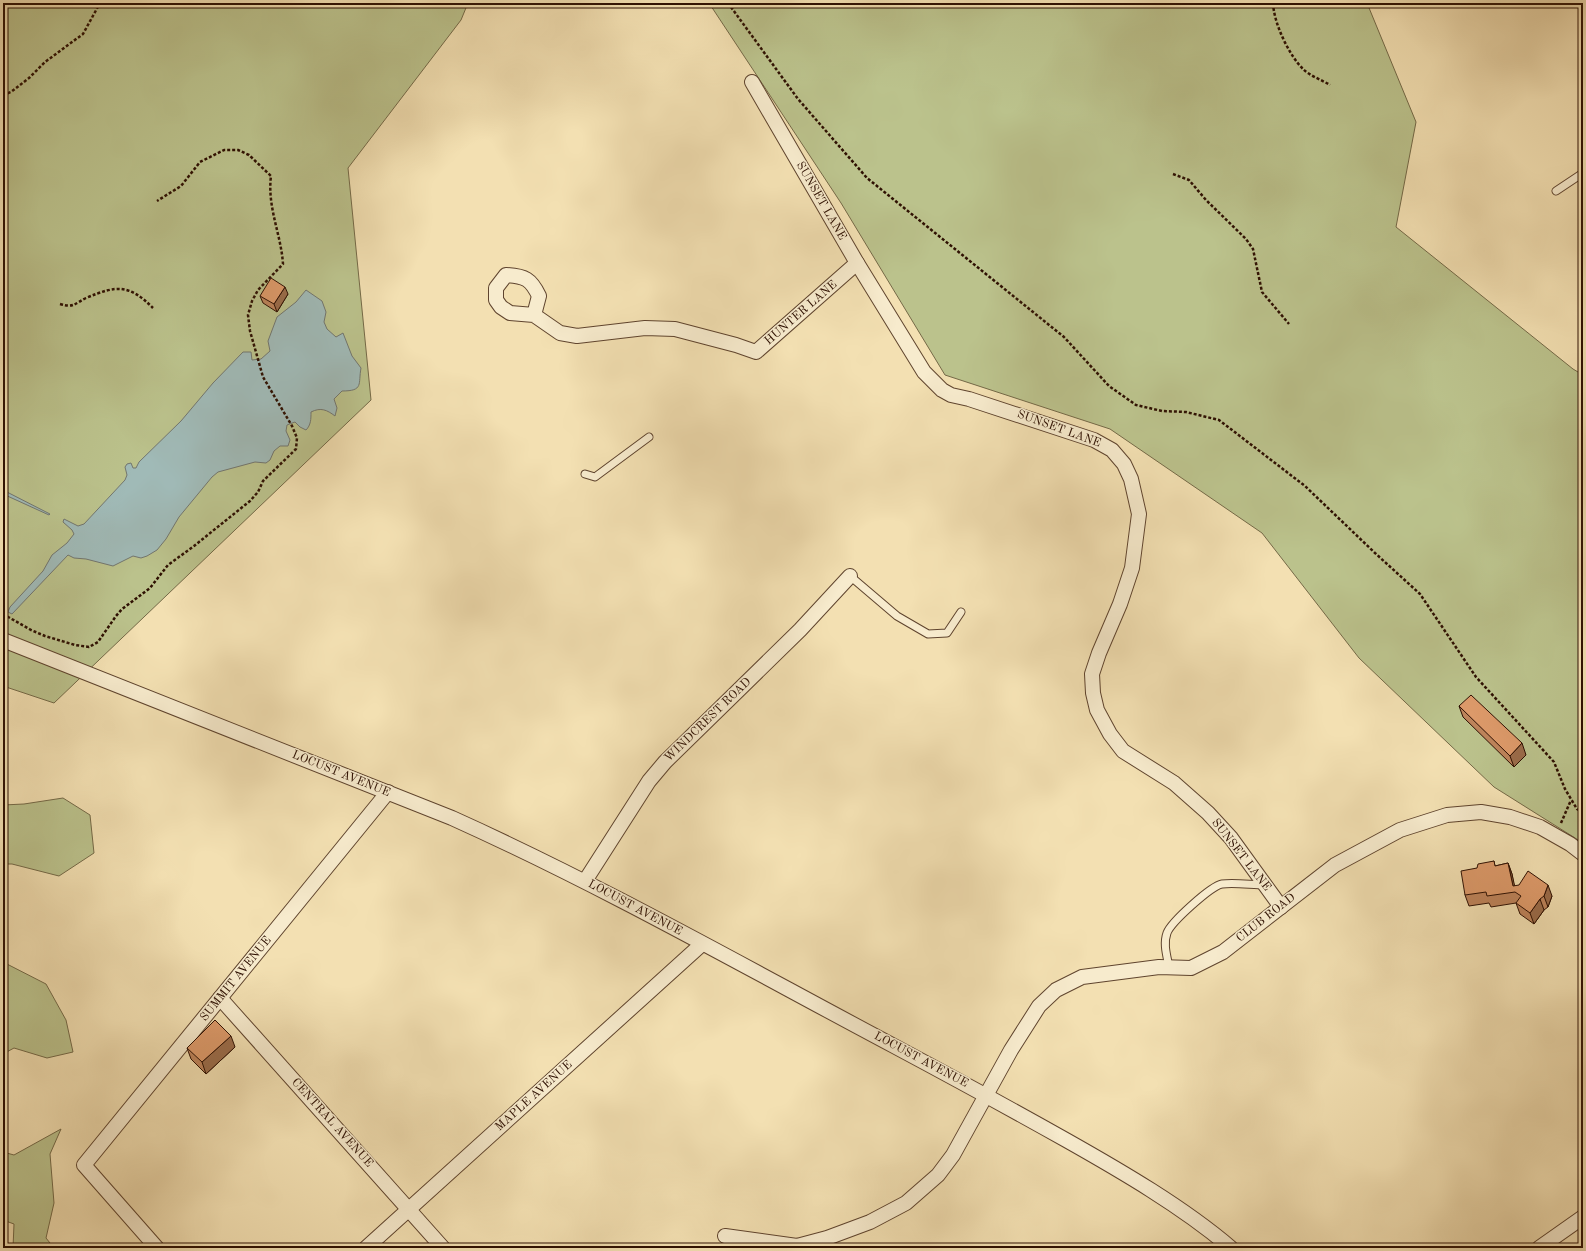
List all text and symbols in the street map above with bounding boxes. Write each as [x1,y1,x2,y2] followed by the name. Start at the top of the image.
[794,160,848,242] street label: SUNSET LANE
[763,278,839,348] street label: HUNTER LANE
[1016,408,1102,450] street label: SUNSET LANE
[662,676,754,764] street label: WINDCREST ROAD
[290,749,392,799] street label: LOCUST AVENUE
[1209,817,1273,893] street label: SUNSET LANE
[586,878,684,938] street label: LOCUST AVENUE
[1234,891,1298,945] street label: CLUB ROAD
[198,934,274,1024] street label: SUMMIT AVENUE
[872,1030,970,1090] street label: LOCUST AVENUE
[493,1059,575,1133] street label: MAPLE AVENUE
[289,1076,375,1170] street label: CENTRAL AVENUE

